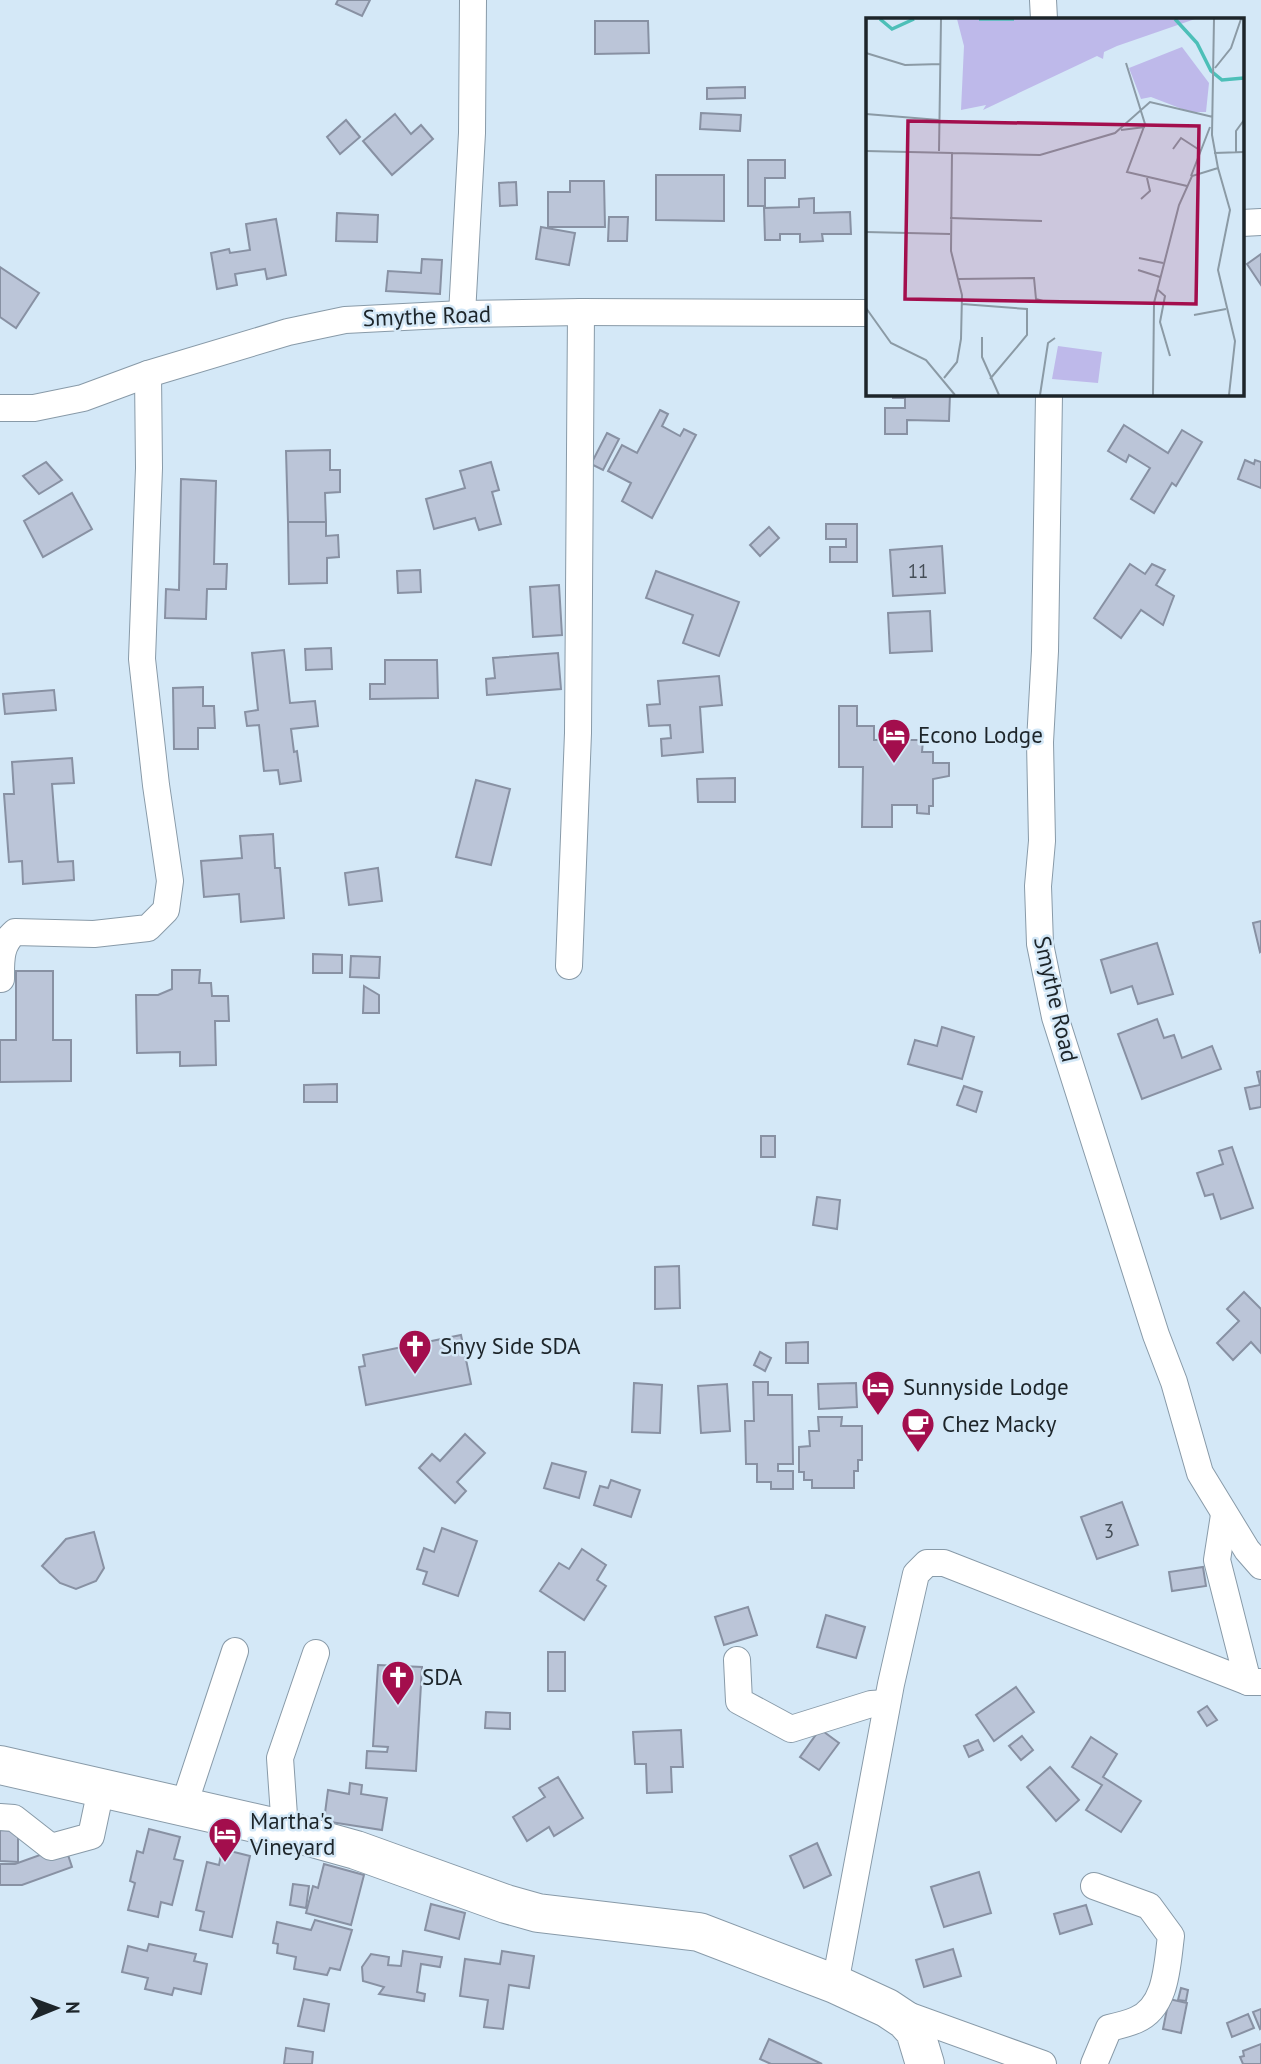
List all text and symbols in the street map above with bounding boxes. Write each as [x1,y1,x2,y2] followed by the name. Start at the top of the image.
[866,18,1244,396] inset map
[362,299,492,332] street label: Smythe Road
[908,559,928,583] house number: 11
[875,716,913,765] hotel icon: Econo Lodge
[918,720,1043,749] place label: Econo Lodge
[1028,933,1085,1065] street label: Smythe Road
[396,1327,434,1376] church icon: Snyy Side SDA
[440,1331,581,1360] place label: Snyy Side SDA
[859,1368,897,1417] hotel icon: Sunnyside Lodge
[903,1372,1069,1401] place label: Sunnyside Lodge
[899,1405,937,1454] cafe icon: Chez Macky
[942,1409,1057,1438] place label: Chez Macky
[1104,1519,1114,1543] house number: 3
[379,1658,417,1707] church icon: SDA
[422,1662,463,1691] place label: SDA
[249,1806,335,1861] place label: Martha's Vineyard
[206,1815,244,1864] hotel icon: Martha's Vineyard
[21,1973,91,2043] north arrow
[61,2001,85,2014] text: N

